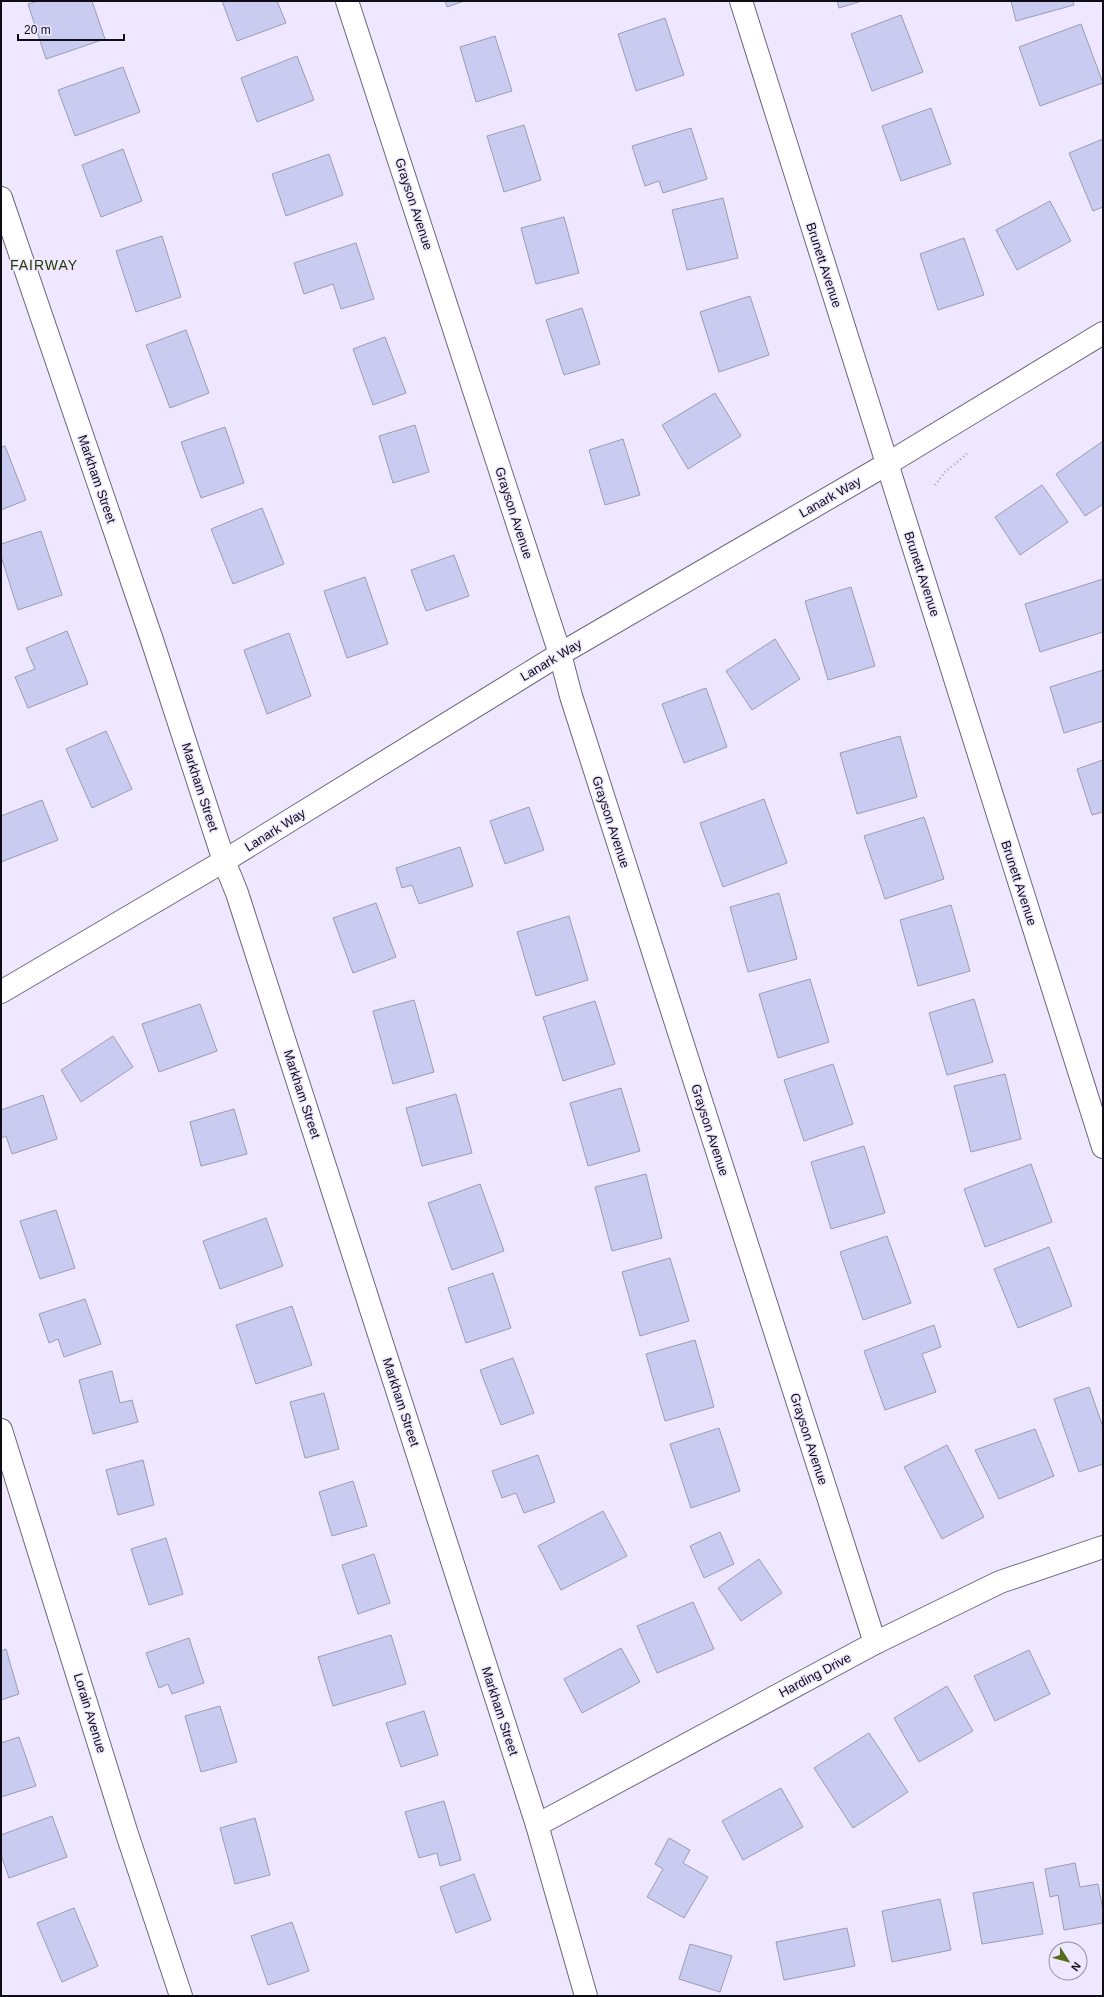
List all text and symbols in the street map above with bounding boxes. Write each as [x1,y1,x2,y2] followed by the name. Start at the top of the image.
[18,16,124,42] scale bar
[24,23,51,37] text: 20 m
[392,156,436,252] street label: Grayson Avenue
[803,221,845,309] street label: Brunett Avenue
[10,257,78,273] district label: FAIRWAY
[75,433,119,526] street label: Markham Street
[492,465,536,561] street label: Grayson Avenue
[796,473,864,521] street label: Lanark Way
[901,530,943,618] street label: Brunett Avenue
[518,636,585,684] street label: Lanark Way
[179,741,222,834] street label: Markham Street
[589,774,633,870] street label: Grayson Avenue
[242,805,309,855] street label: Lanark Way
[998,839,1040,927] street label: Brunett Avenue
[281,1048,324,1141] street label: Markham Street
[688,1082,732,1178] street label: Grayson Avenue
[380,1356,423,1449] street label: Markham Street
[787,1391,831,1487] street label: Grayson Avenue
[776,1650,854,1700] street label: Harding Drive
[479,1665,522,1758] street label: Markham Street
[71,1671,109,1755] street label: Lorain Avenue
[1048,1941,1088,1981] north arrow
[1069,1960,1083,1974] text: N

